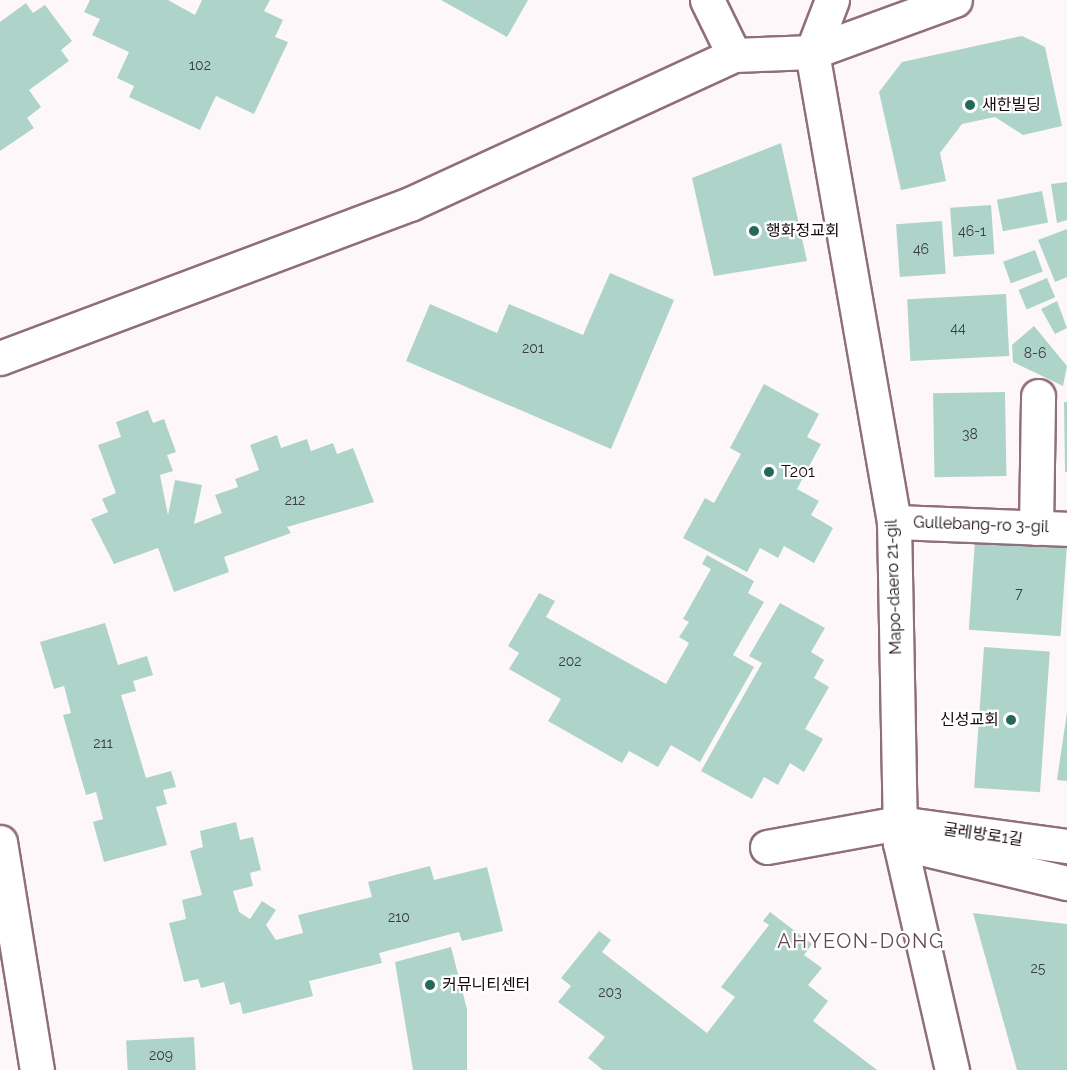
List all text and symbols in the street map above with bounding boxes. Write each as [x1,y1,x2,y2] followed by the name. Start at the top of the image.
[189,57,211,73] house number: 102
[982,95,1041,115] place label: 새한빌딩
[963,98,977,112] marker: 새한빌딩
[766,221,840,241] place label: 행화정교회
[958,223,986,239] house number: 46-1
[747,224,761,238] marker: 행화정교회
[913,241,929,257] house number: 46
[950,320,966,336] house number: 44
[522,340,544,356] house number: 201
[1024,345,1046,361] house number: 8-6
[962,426,978,442] house number: 38
[781,462,815,482] place label: T201
[762,465,776,479] marker: T201
[285,492,305,508] house number: 212
[913,513,1049,537] street label: Gullebang-ro 3-gil
[882,519,906,655] street label: Mapo-daero 21-gil
[1015,585,1023,601] house number: 7
[558,653,582,669] house number: 202
[940,710,999,730] place label: 신성교회
[1004,713,1018,727] marker: 신성교회
[93,735,113,751] house number: 211
[942,820,1024,850] street label: 굴레방로1길
[388,909,410,925] house number: 210
[777,929,945,953] district label: AHYEON-DONG
[1031,960,1045,976] house number: 25
[442,975,530,995] place label: 커뮤니티센터
[423,978,437,992] marker: 커뮤니티센터
[598,984,622,1000] house number: 203
[149,1047,173,1063] house number: 209

